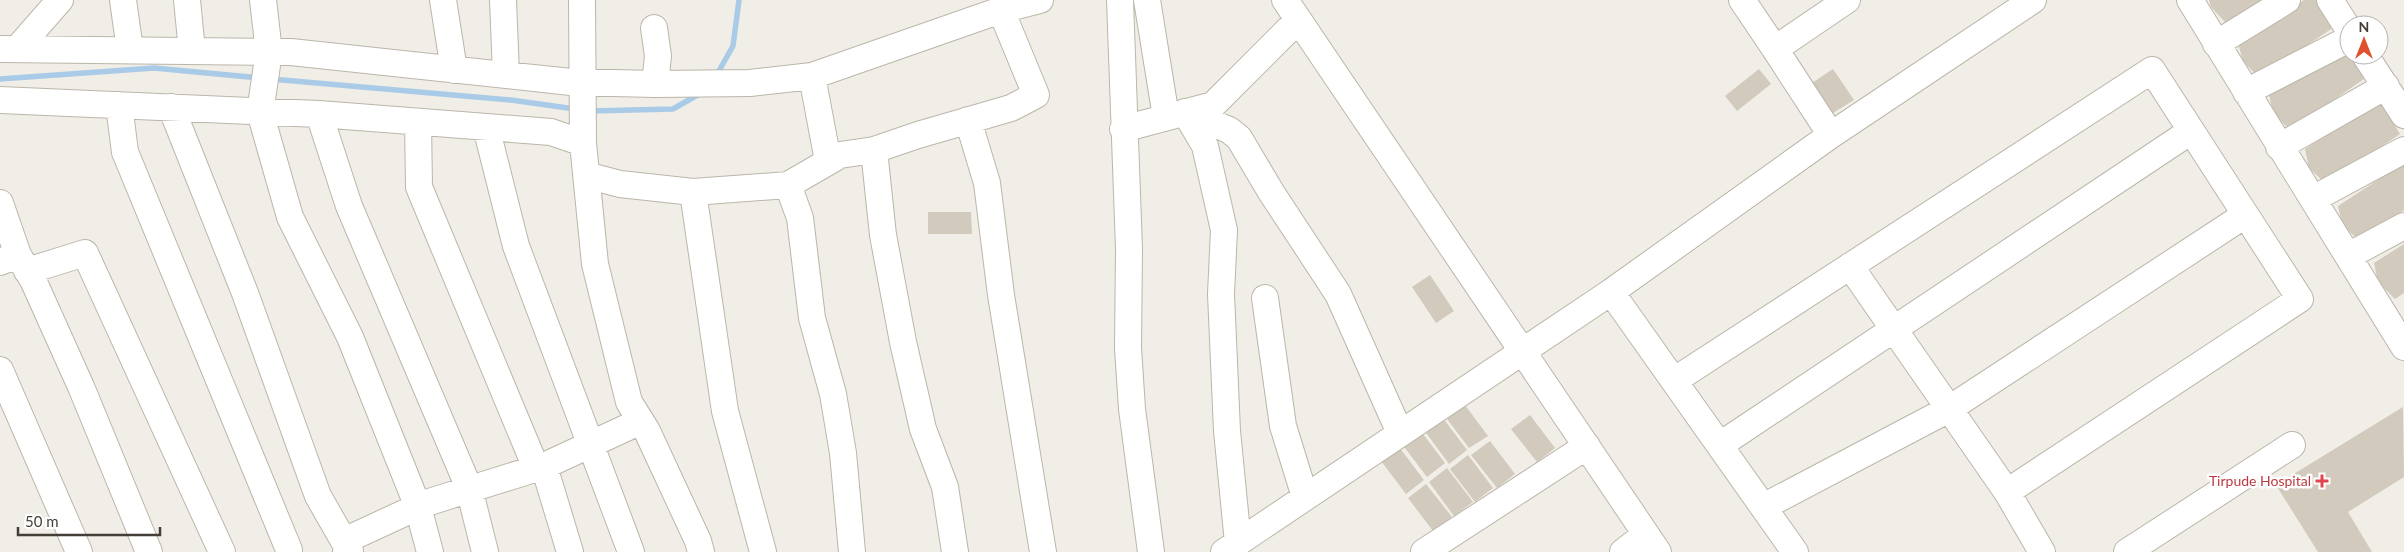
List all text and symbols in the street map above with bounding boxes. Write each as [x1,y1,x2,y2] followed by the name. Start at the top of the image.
[2339,15,2389,65] north arrow
[2359,18,2369,35] text: N
[2209,472,2311,489] place label: Tirpude Hospital
[2315,474,2329,488] marker: Tirpude Hospital
[18,504,160,536] scale bar
[25,512,59,530] text: 50 m

